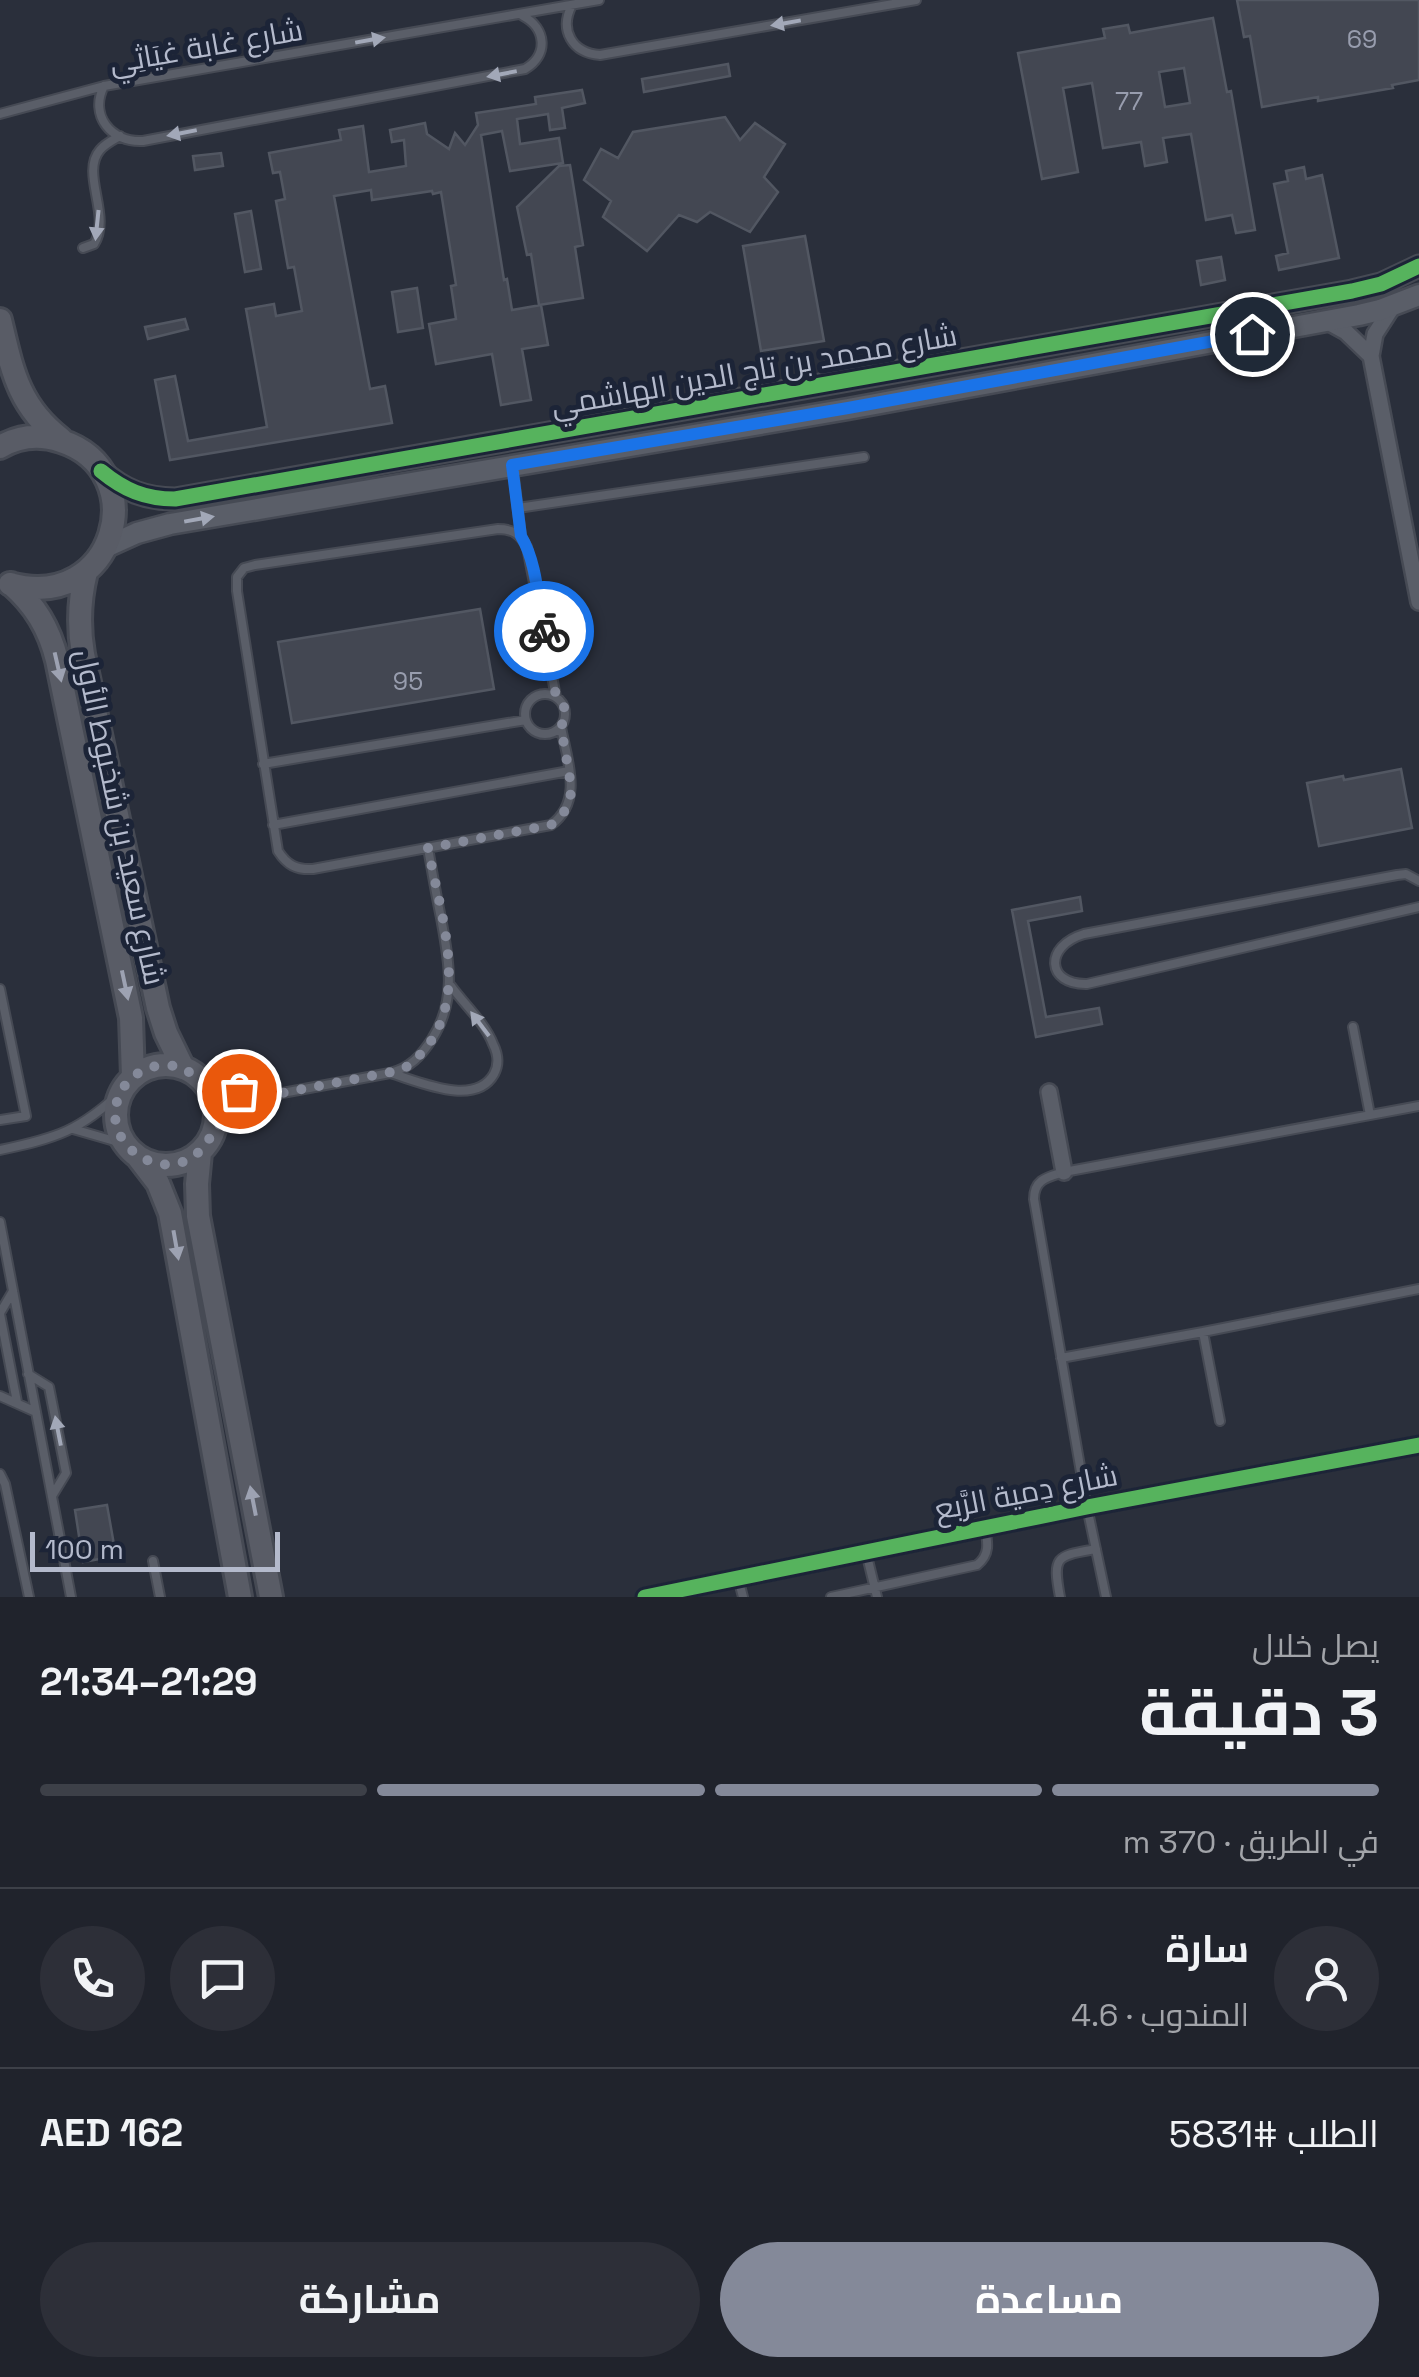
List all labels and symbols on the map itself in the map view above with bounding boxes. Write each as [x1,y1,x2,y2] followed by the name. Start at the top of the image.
[106,10,306,86] street label: شارع غابة غيَاثِي
[770,16,801,31] one-way arrow
[1347,23,1377,55] house number: 69
[355,32,386,47] one-way arrow
[485,67,517,82] one-way arrow
[1115,85,1143,117] house number: 77
[166,126,197,142] one-way arrow
[89,210,105,241] one-way arrow
[1210,292,1295,377] pin
[548,315,961,429] street label: شارع محمد بن تاج الدين الهاشمي
[184,511,215,526] one-way arrow
[494,581,594,681] courier
[64,645,175,989] street label: شارع سعيد بن شخبوط الأول
[51,652,66,683] one-way arrow
[393,665,423,697] house number: 95
[117,970,133,1001] one-way arrow
[470,1011,490,1037] one-way arrow
[197,1049,282,1134] pin
[169,1230,184,1261] one-way arrow
[49,1416,65,1447] one-way arrow
[931,1455,1121,1530] street label: شارع دِمية الرَّبع
[244,1485,260,1516] one-way arrow
[30,1527,280,1572] scale bar

